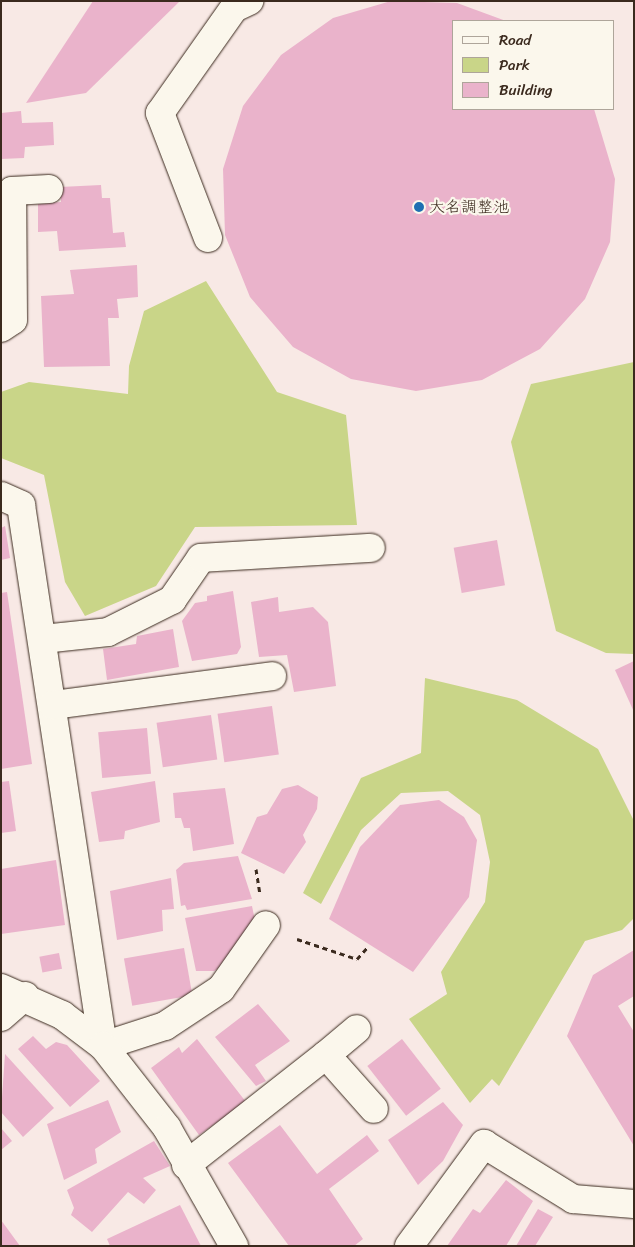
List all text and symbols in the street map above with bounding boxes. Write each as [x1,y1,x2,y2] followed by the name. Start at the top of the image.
[452,20,615,110] legend
[499,27,531,53] text: Road
[499,52,530,78] text: Park
[499,77,553,103] text: Building
[429,197,509,217] place label: 大名調整池
[413,201,425,213] marker: 大名調整池

